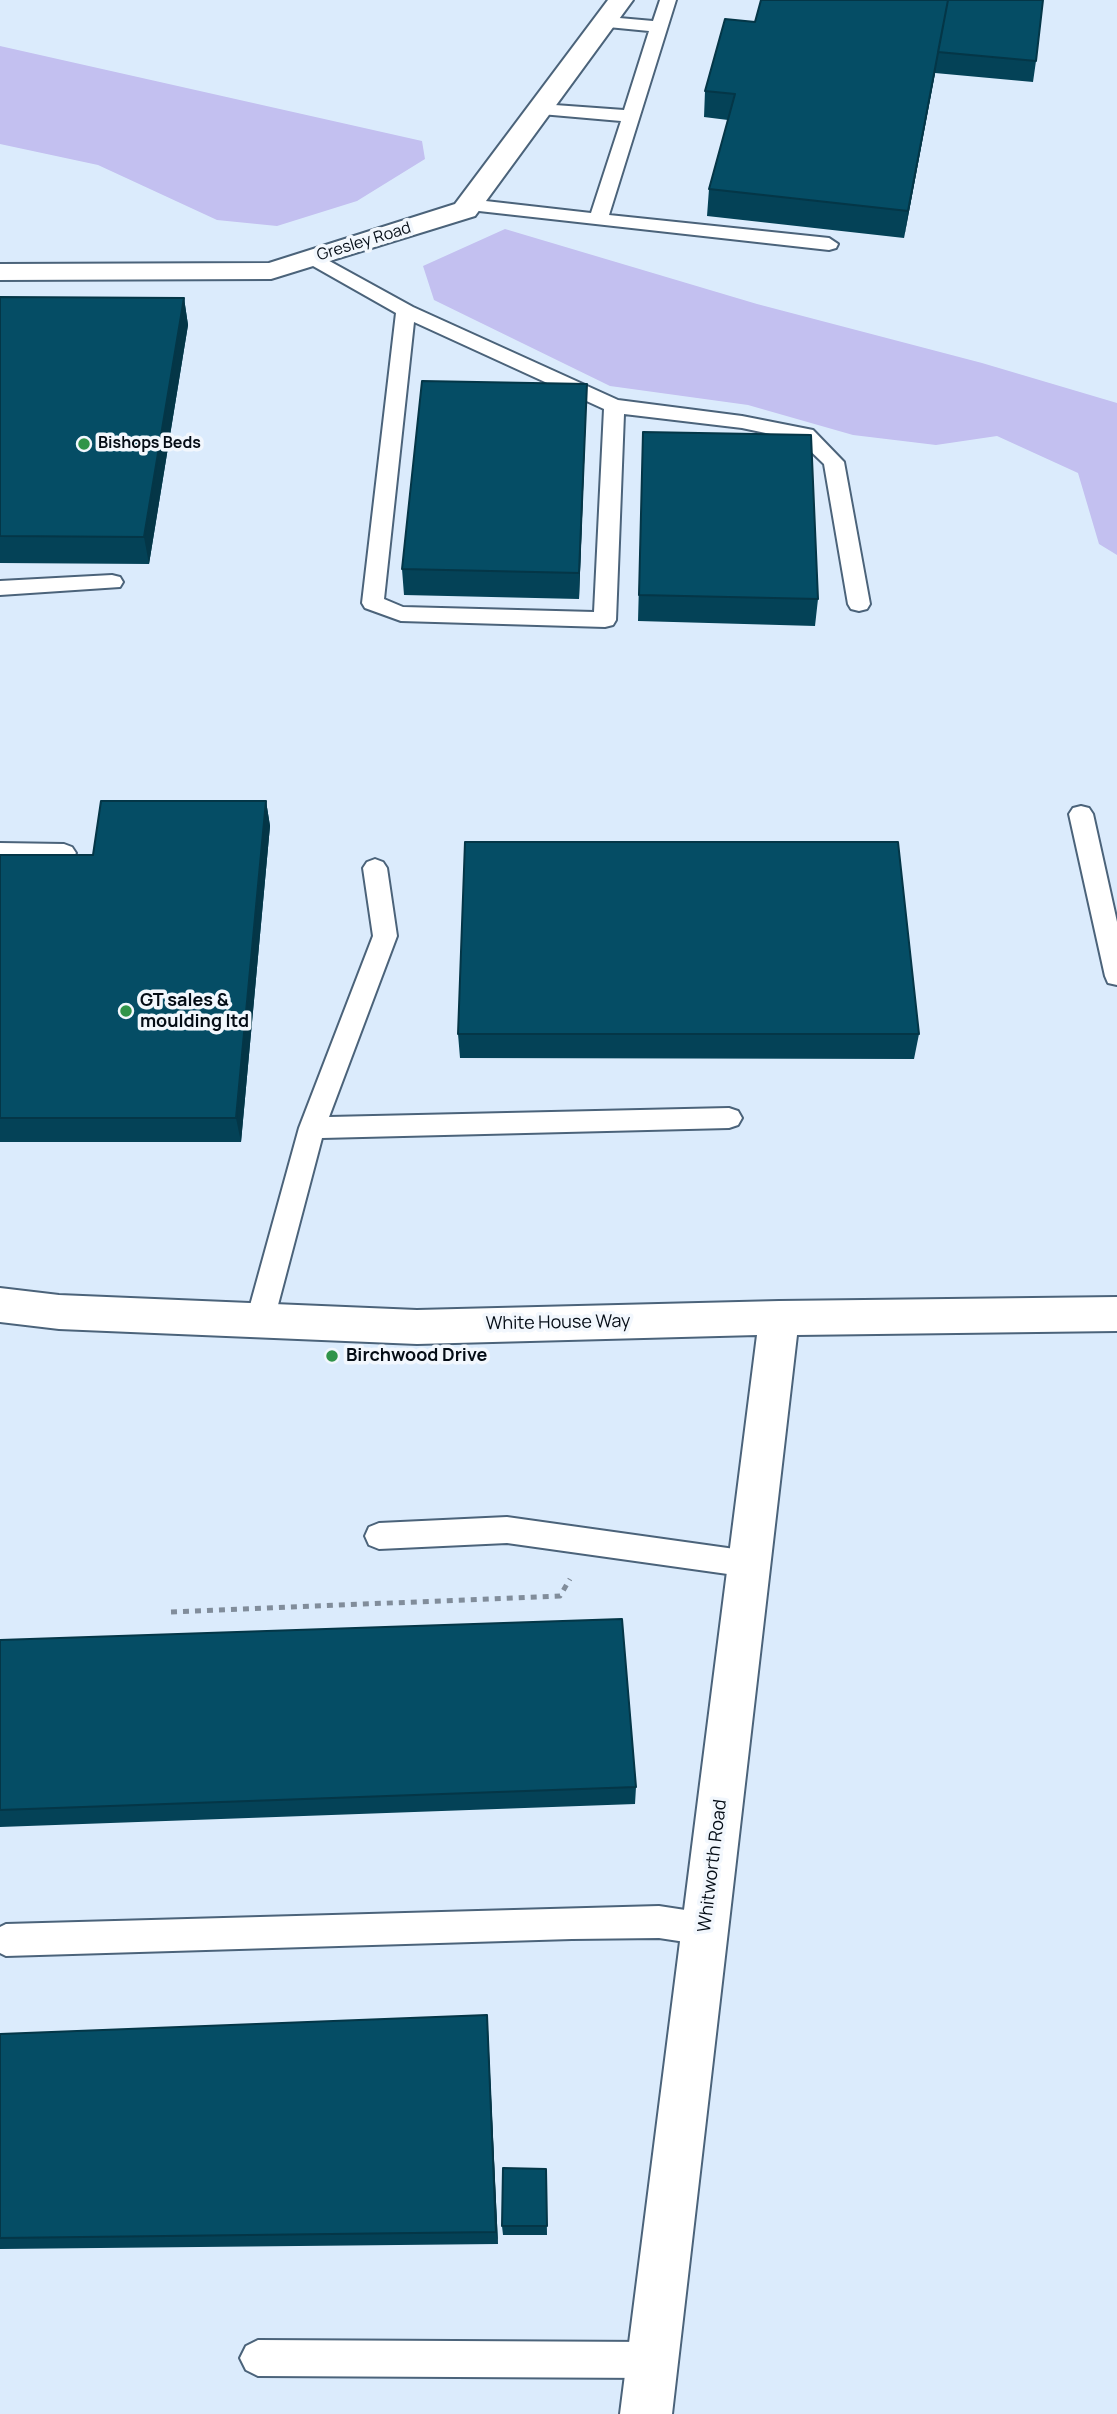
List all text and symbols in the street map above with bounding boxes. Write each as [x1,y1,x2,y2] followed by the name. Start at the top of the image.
[315,219,413,265] street label: Gresley Road
[98,434,201,454] place label: Bishops Beds
[76,436,92,452] marker: Bishops Beds
[140,990,249,1032] place label: GT sales & moulding ltd
[118,1003,134,1019] marker: GT sales & moulding ltd
[485,1311,631,1335] street label: White House Way
[346,1345,487,1367] place label: Birchwood Drive
[324,1348,340,1364] marker: Birchwood Drive
[694,1798,732,1934] street label: Whitworth Road

